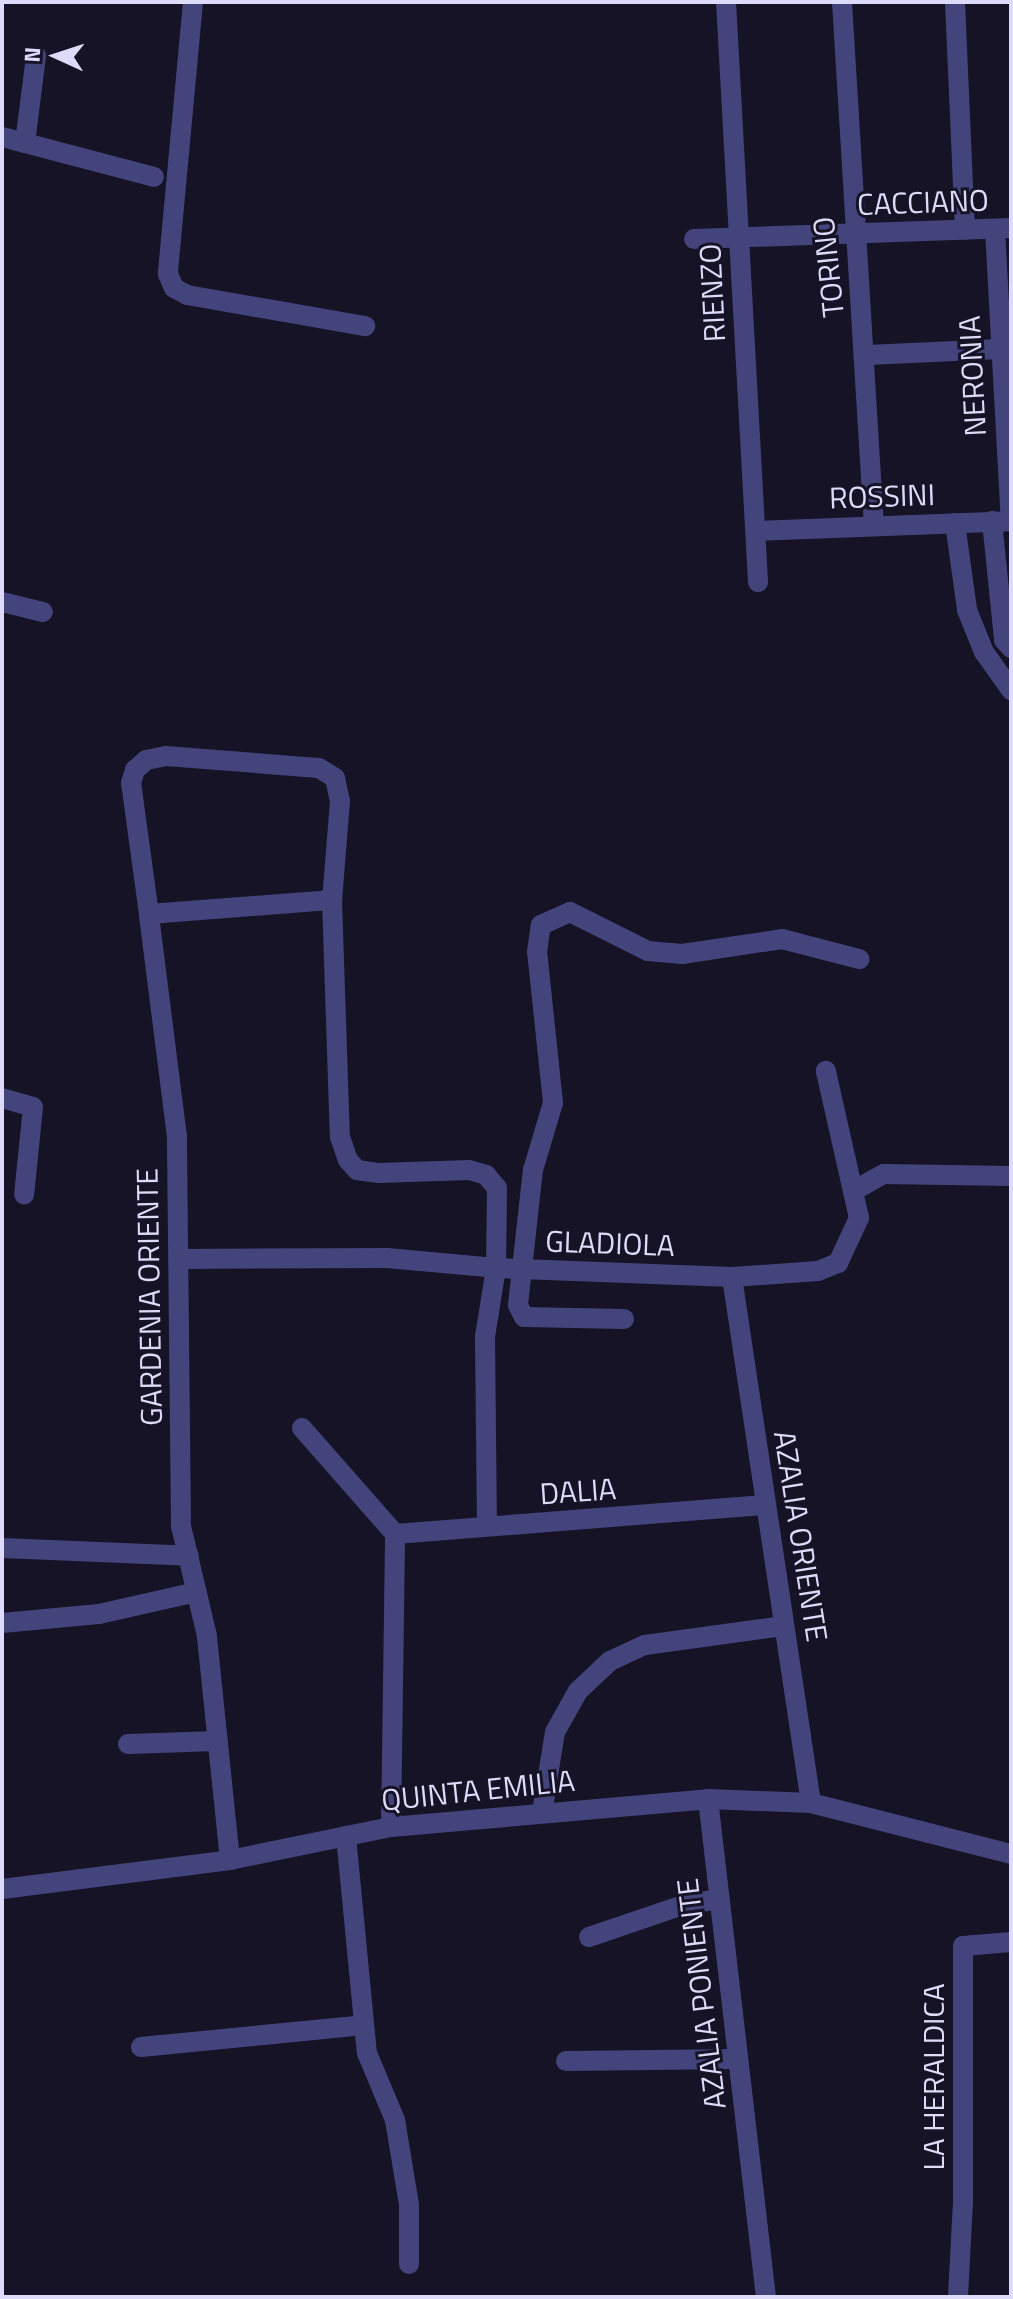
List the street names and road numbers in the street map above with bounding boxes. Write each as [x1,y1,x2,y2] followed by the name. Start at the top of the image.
[857,182,989,222] street label: CACCIANO
[805,215,851,319] street label: TORINO
[691,243,733,343] street label: RIENZO
[951,315,993,437] street label: NERONIA
[828,476,936,516] street label: ROSSINI
[129,1168,169,1426] street label: GARDENIA ORIENTE
[545,1223,675,1263] street label: GLADIOLA
[767,1428,835,1644] street label: AZALIA ORIENTE
[539,1470,617,1512] street label: DALIA
[379,1762,577,1818] street label: QUINTA EMILIA
[669,1876,733,2112] street label: AZALIA PONIENTE
[915,1983,951,2171] street label: LA HERALDICA

